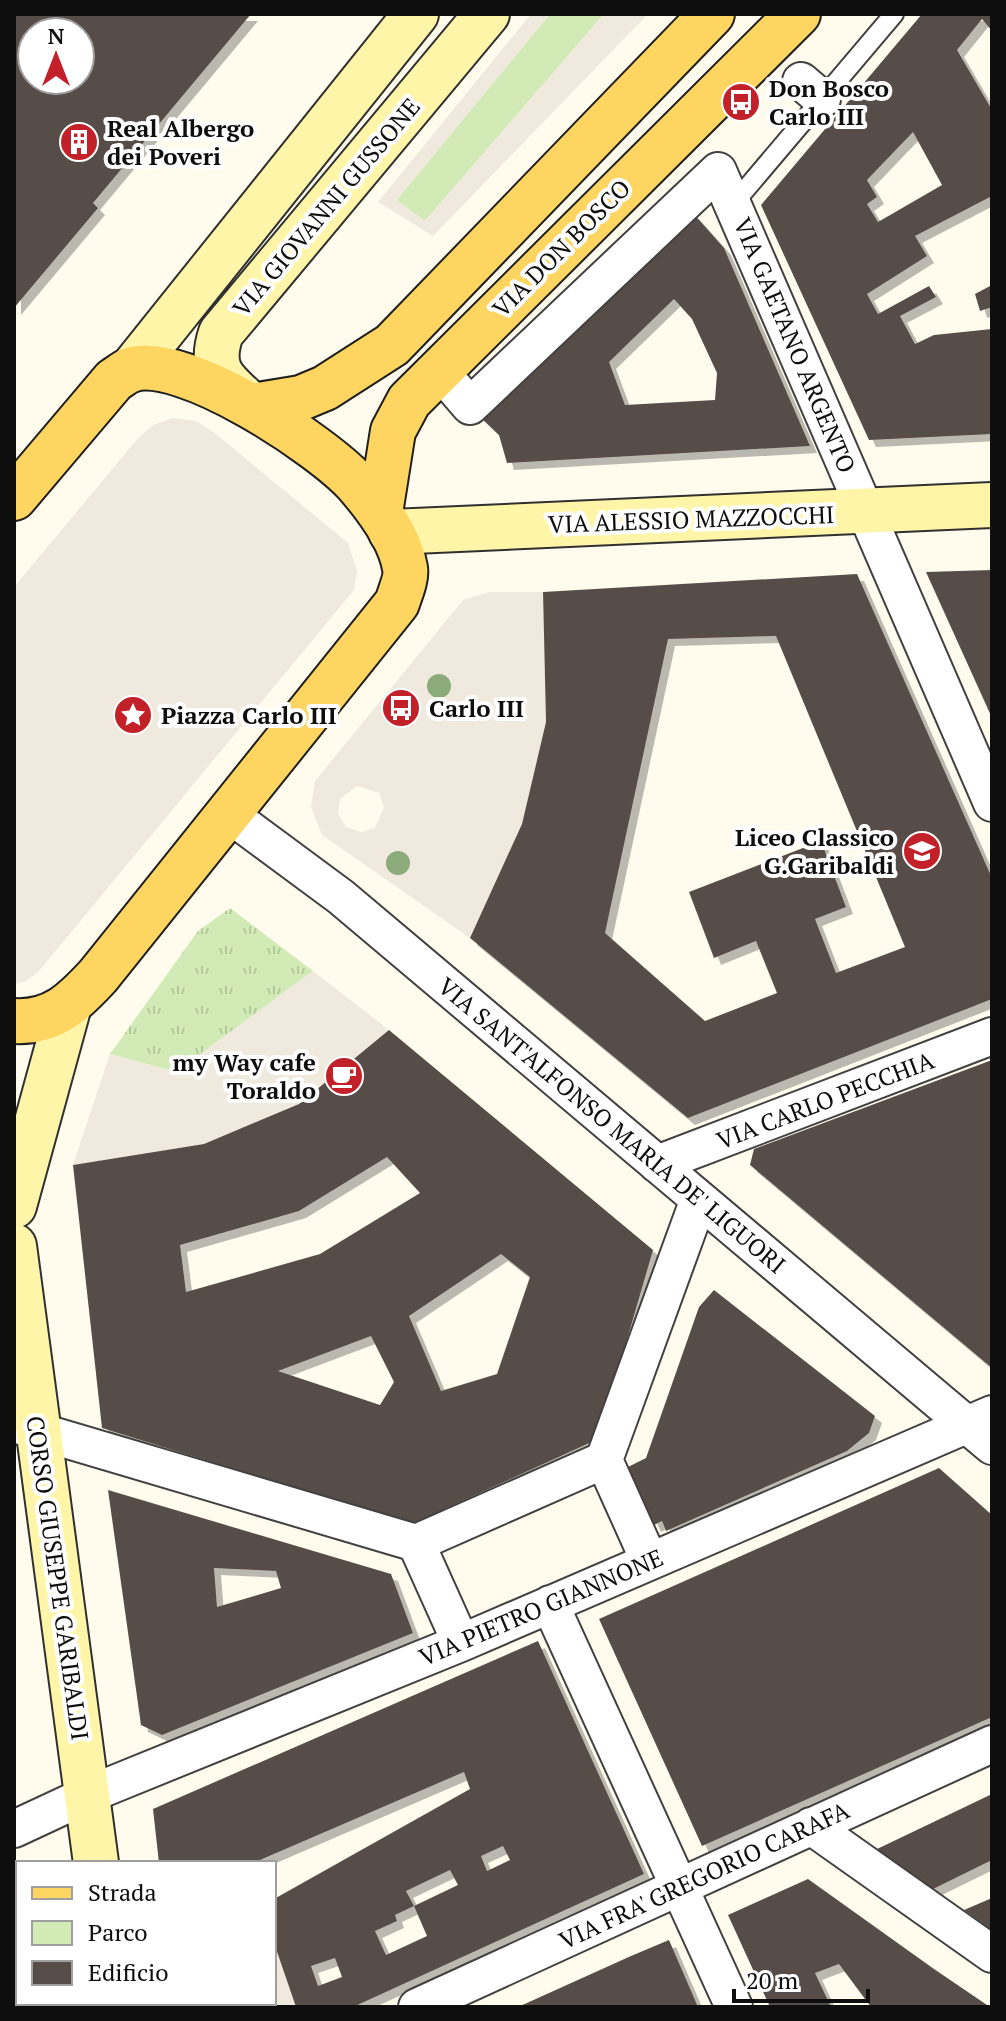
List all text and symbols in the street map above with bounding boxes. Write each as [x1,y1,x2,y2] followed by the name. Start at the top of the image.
[16,16,96,96] north arrow
[48,21,65,50] text: N
[769,72,889,132] place label: Don Bosco Carlo III
[720,81,762,123] bus stop icon: Don Bosco Carlo III
[225,91,427,323] street label: VIA GIOVANNI GUSSONE
[107,112,254,172] place label: Real Albergo dei Poveri
[58,121,100,163] building icon: Real Albergo dei Poveri
[485,172,637,324] street label: VIA DON BOSCO
[727,212,863,478] street label: VIA GAETANO ARGENTO
[547,498,835,540] street label: VIA ALESSIO MAZZOCCHI
[380,687,422,729] bus stop icon: Carlo III
[429,692,524,724] place label: Carlo III
[112,694,154,736] place icon: Piazza Carlo III
[161,699,337,731] place label: Piazza Carlo III
[735,821,894,881] place label: Liceo Classico G.Garibaldi
[901,830,943,872] school or university icon: Liceo Classico G.Garibaldi
[431,970,793,1280] street label: VIA SANT'ALFONSO MARIA DE' LIGUORI
[712,1044,939,1156] street label: VIA CARLO PECCHIA
[173,1046,316,1106] place label: my Way cafe Toraldo
[323,1055,365,1097] cafe icon: my Way cafe Toraldo
[19,1414,97,1742] street label: CORSO GIUSEPPE GARIBALDI
[414,1541,668,1673] street label: VIA PIETRO GIANNONE
[554,1793,855,1956] street label: VIA FRA' GREGORIO CARAFA
[16,1861,276,2005] legend
[88,1876,157,1908] text: Strada
[88,1916,148,1948] text: Parco
[734,1953,868,2003] scale bar
[88,1956,169,1988] text: Edificio
[746,1964,798,1996] text: 20 m

